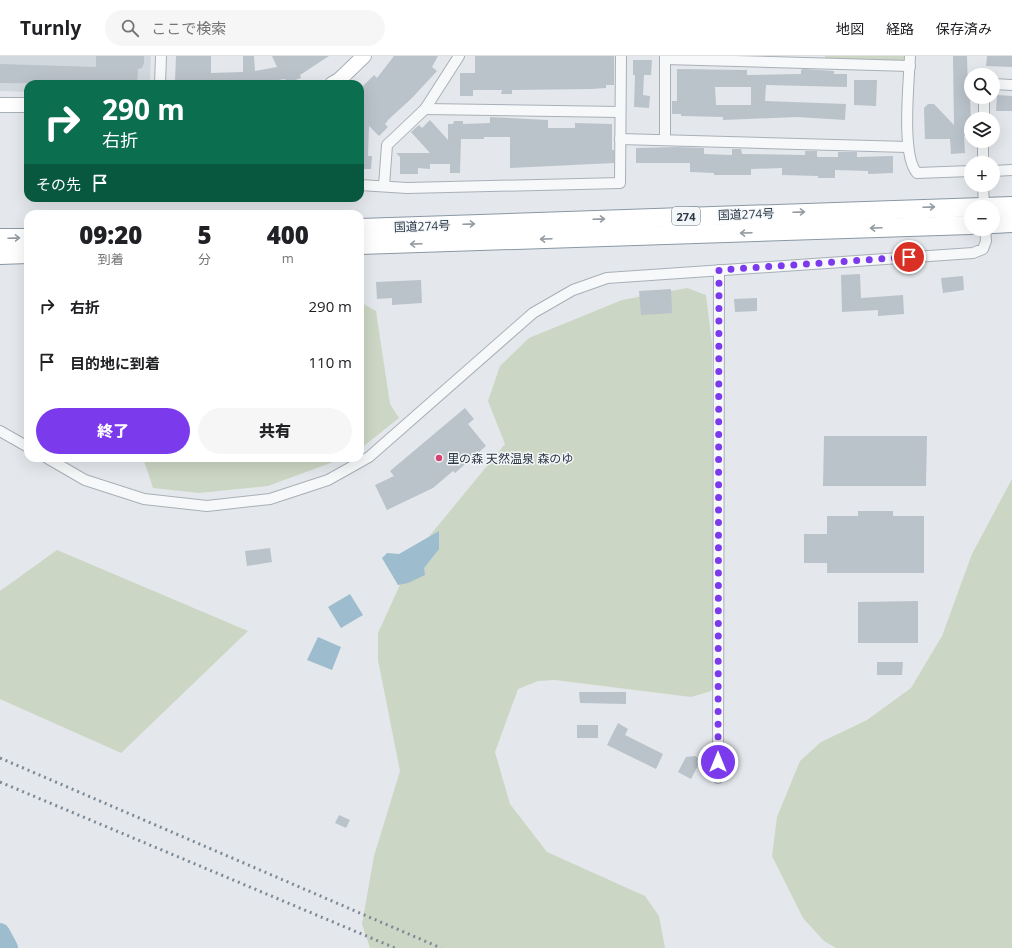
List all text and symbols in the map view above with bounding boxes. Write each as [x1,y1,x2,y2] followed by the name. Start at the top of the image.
[105,10,385,46] search box
[20,15,81,41] text: Turnly
[119,17,141,39] icon: search
[151,18,226,38] text: ここで検索
[836,19,864,38] text: 地図
[886,19,914,38] text: 経路
[936,19,992,38] text: 保存済み
[964,68,1000,236] map controls
[964,68,1000,104] button: search
[102,90,185,128] text: 290 m
[36,96,88,148] icon: right
[964,112,1000,148] button: layers
[102,128,138,152] text: 右折
[964,156,1000,192] button: +
[89,172,111,194] icon: arrive
[36,174,81,194] text: その先
[964,200,1000,236] button: −
[922,204,935,211] one-way arrow
[717,205,775,223] street label: 国道274号
[672,207,700,225] road number: 274
[792,208,805,216] one-way arrow
[592,215,605,223] one-way arrow
[393,217,451,235] street label: 国道274号
[79,218,142,251] text: 09:20
[197,218,212,251] text: 5
[267,218,309,251] text: 400
[462,220,475,228] one-way arrow
[870,224,883,232] one-way arrow
[740,229,753,236] one-way arrow
[7,234,20,242] one-way arrow
[540,236,553,243] one-way arrow
[410,240,423,248] one-way arrow
[892,240,926,274] pin
[898,246,920,268] icon: arrive
[282,249,294,267] text: m
[98,250,124,268] text: 到着
[198,250,211,268] text: 分
[36,295,58,317] icon: right
[308,296,352,316] text: 290 m
[70,297,100,317] text: 右折
[36,351,58,373] icon: arrive
[308,352,352,372] text: 110 m
[70,353,160,373] text: 目的地に到着
[36,408,190,454] button: 終了
[198,408,352,454] button: 共有
[447,450,573,467] place label: 里の森 天然温泉 森のゆ
[434,453,444,463] marker: 里の森 天然温泉 森のゆ
[697,741,739,783] position arrow

